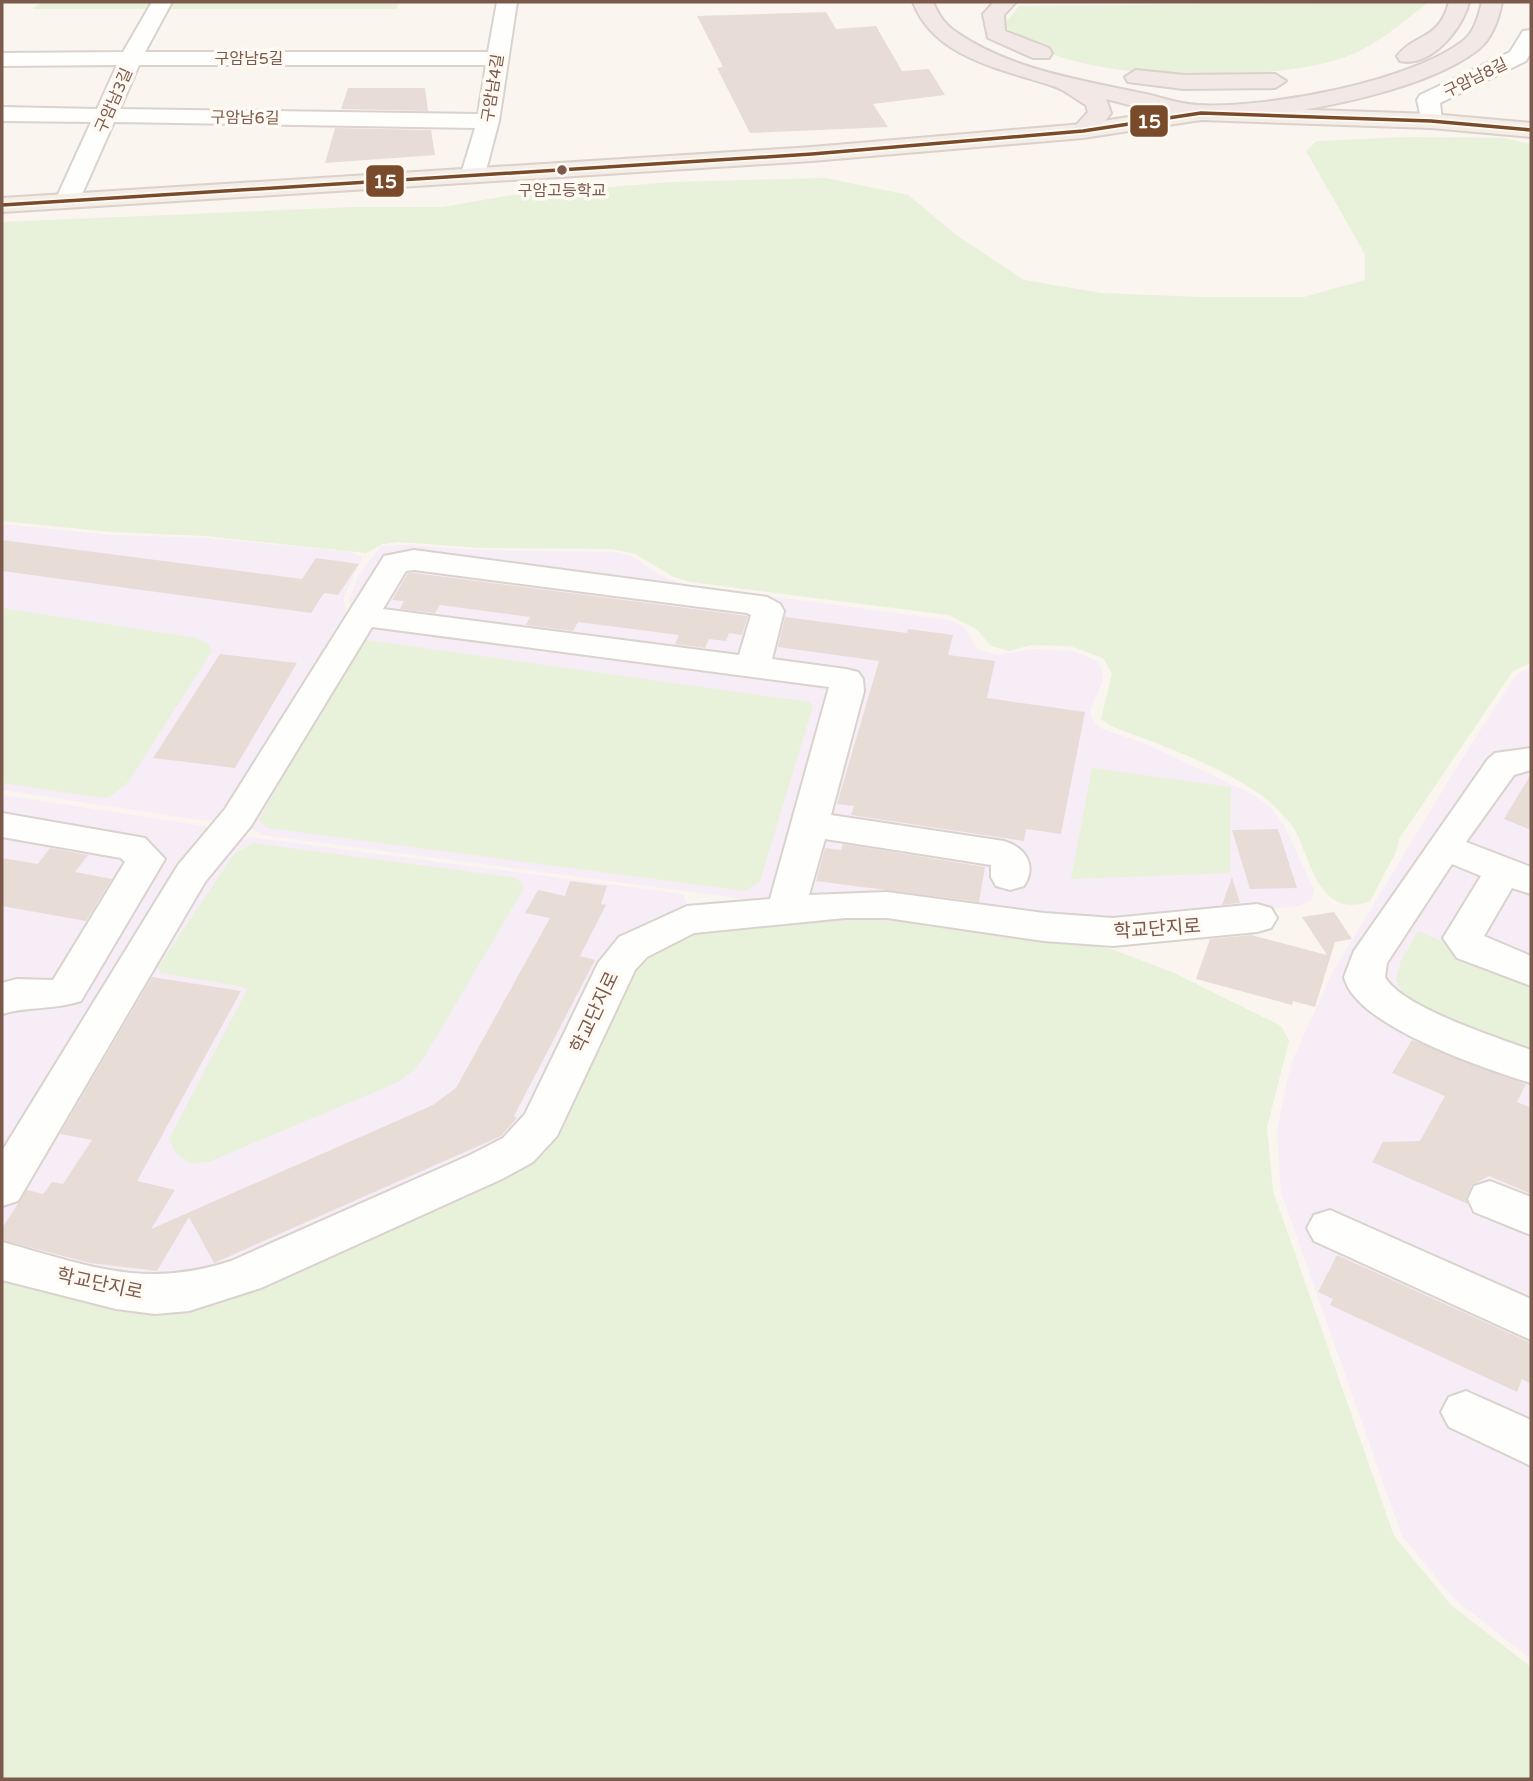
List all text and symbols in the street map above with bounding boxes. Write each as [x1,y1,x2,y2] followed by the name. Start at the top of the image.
[215,49,283,69] street label: 구암남5길
[478,53,508,124] street label: 구암남4길
[1440,54,1511,102] street label: 구암남8길
[91,65,137,136] street label: 구암남3길
[1129,104,1169,138] line badge: 15
[210,107,280,129] street label: 구암남6길
[1137,111,1161,133] text: 15
[555,163,569,177] marker: 구암고등학교
[365,164,405,198] line badge: 15
[373,171,397,193] text: 15
[518,181,606,201] place label: 구암고등학교
[1113,915,1201,943] street label: 학교단지로
[566,968,623,1057] street label: 학교단지로
[55,1264,145,1304] street label: 학교단지로

